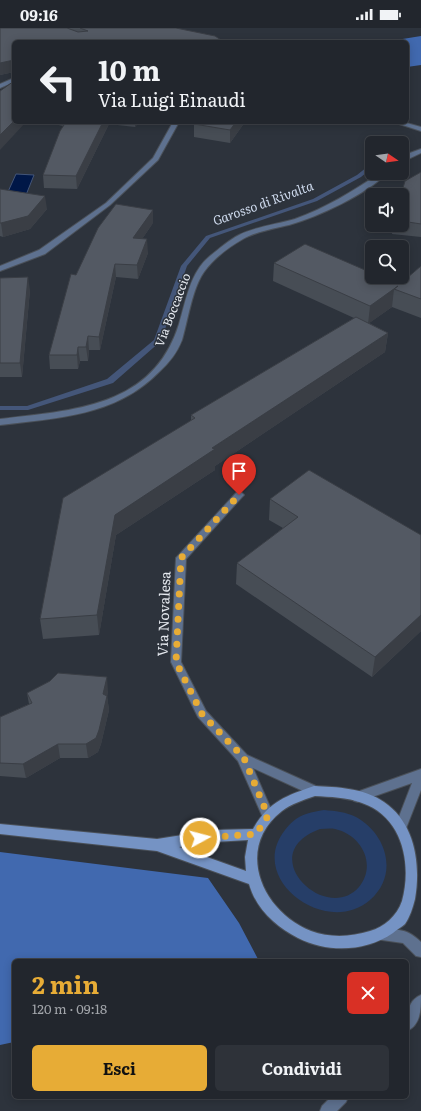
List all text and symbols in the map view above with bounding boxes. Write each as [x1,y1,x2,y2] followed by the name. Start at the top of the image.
[20,3,58,26] text: 09:16
[98,48,160,90] text: 10 m
[32,56,84,108] icon: left
[98,86,246,113] text: Via Luigi Einaudi
[365,136,409,180] north arrow
[365,136,409,284] map controls
[210,175,316,230] water label: Garosso di Rivalta
[365,188,409,232] button: sound
[365,240,409,284] button: search
[150,270,194,349] street label: Via Boccaccio
[222,454,256,495] pin
[228,460,250,482] icon: arrive
[152,571,174,657] street label: Via Novalesa
[179,817,221,859] position arrow
[32,966,99,1001] text: 2 min
[347,972,389,1014] button: close
[32,999,107,1018] text: 120 m · 09:18
[32,1045,207,1091] button: Esci
[215,1045,389,1091] button: Condividi

